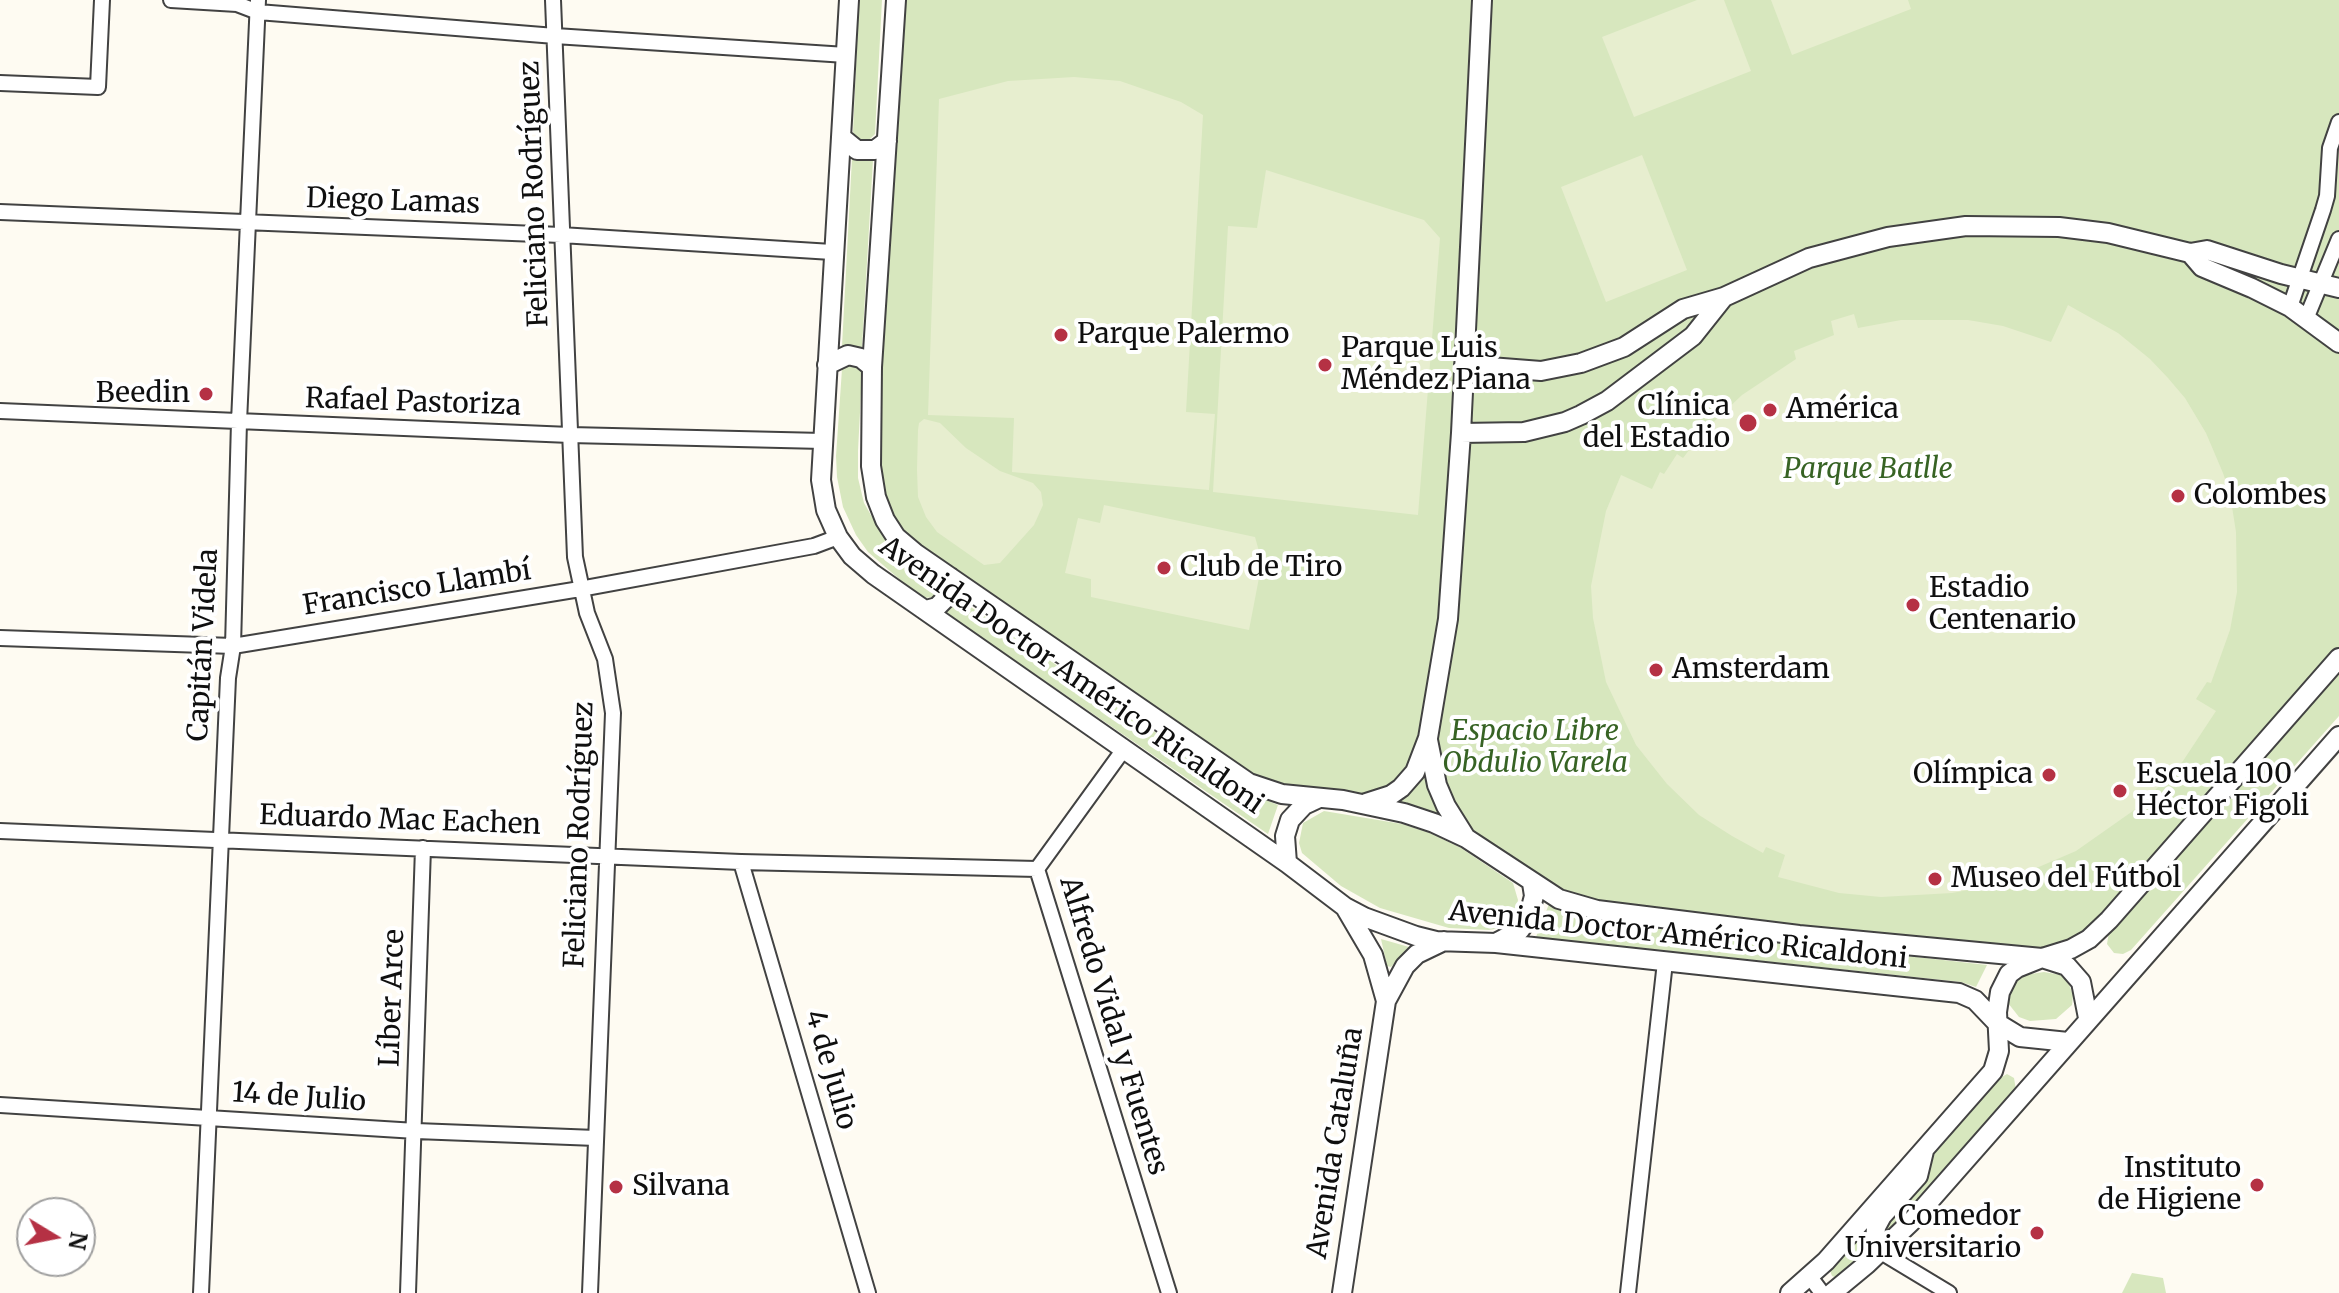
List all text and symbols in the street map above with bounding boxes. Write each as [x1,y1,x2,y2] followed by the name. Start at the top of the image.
[514,60,556,328] street label: Feliciano Rodríguez
[305,182,481,222] street label: Diego Lamas
[1077,318,1289,352] place label: Parque Palermo
[1052,326,1070,344] marker: Parque Palermo
[1341,332,1531,398] place label: Parque Luis Méndez Piana
[1316,356,1334,374] marker: Parque Luis Méndez Piana
[96,377,190,411] place label: Beedin
[305,382,521,424] street label: Rafael Pastoriza
[197,385,215,403] marker: Beedin
[1583,390,1730,456] place label: Clínica del Estadio
[1786,393,1899,427] place label: América
[1761,401,1779,419] marker: América
[1737,412,1759,434] marker: Clínica del Estadio
[1783,453,1953,487] park label: Parque Batlle
[2194,479,2327,513] place label: Colombes
[2169,487,2187,505] marker: Colombes
[873,530,1269,822] street label: Avenida Doctor Américo Ricaldoni
[182,548,226,742] street label: Capitán Videla
[1180,551,1342,585] place label: Club de Tiro
[301,554,533,624] street label: Francisco Llambí
[1155,559,1173,577] marker: Club de Tiro
[1929,572,2076,638] place label: Estadio Centenario
[1904,596,1922,614] marker: Estadio Centenario
[1672,653,1830,687] place label: Amsterdam
[1647,661,1665,679] marker: Amsterdam
[559,701,601,969] street label: Feliciano Rodríguez
[1442,715,1628,781] park label: Espacio Libre Obdulio Varela
[1913,758,2033,792] place label: Olímpica
[2136,758,2309,824] place label: Escuela 100 Héctor Figoli
[2040,766,2058,784] marker: Olímpica
[2111,782,2129,800] marker: Escuela 100 Héctor Figoli
[259,799,541,843] street label: Eduardo Mac Eachen
[1951,862,2181,896] place label: Museo del Fútbol
[1926,870,1944,888] marker: Museo del Fútbol
[1052,873,1174,1179] street label: Alfredo Vidal y Fuentes
[1447,895,1909,977] street label: Avenida Doctor Américo Ricaldoni
[374,928,412,1068] street label: Líber Arce
[797,1006,863,1134] street label: 4 de Julio
[1301,1025,1371,1261] street label: Avenida Cataluña
[231,1077,367,1119] street label: 14 de Julio
[2098,1152,2241,1218] place label: Instituto de Higiene
[632,1170,730,1204] place label: Silvana
[2248,1176,2266,1194] marker: Instituto de Higiene
[607,1178,625,1196] marker: Silvana
[16,1197,96,1277] north arrow
[1845,1200,2021,1266] place label: Comedor Universitario
[2028,1224,2046,1242] marker: Comedor Universitario
[62,1230,93,1252] text: N

